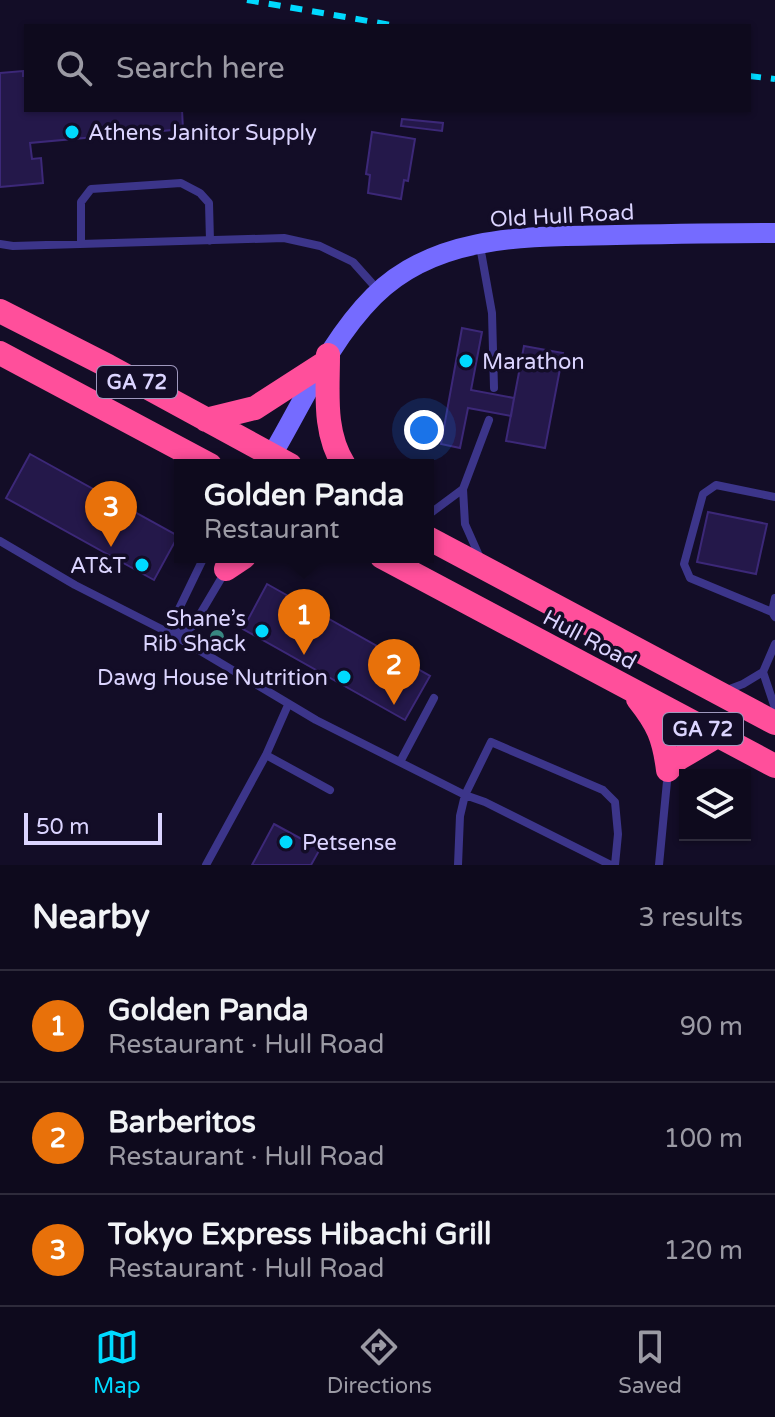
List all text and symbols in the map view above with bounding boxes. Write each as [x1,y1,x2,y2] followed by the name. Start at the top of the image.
[24,24,751,112] search box
[52,46,96,90] icon: search
[116,50,285,87] text: Search here
[88,120,317,146] place label: Athens Janitor Supply
[63,123,81,141] marker: Athens Janitor Supply
[489,199,635,233] street label: Old Hull Road
[482,349,585,375] place label: Marathon
[457,352,475,370] marker: Marathon
[97,366,177,398] road number: GA 72
[404,410,444,450] your location
[174,459,434,563] popup
[204,477,404,514] text: Golden Panda
[85,481,137,547] pin: 3
[204,514,340,545] text: Restaurant
[70,553,127,579] place label: AT&T
[133,556,151,574] marker: AT&T
[278,589,330,655] pin: 1
[539,605,641,675] street label: Hull Road
[142,606,246,657] place label: Shane’s Rib Shack
[253,622,271,640] marker: Shane’s Rib Shack
[368,639,420,705] pin: 2
[97,665,328,691] place label: Dawg House Nutrition
[335,668,353,686] marker: Dawg House Nutrition
[663,713,743,745] road number: GA 72
[679,769,751,841] map controls
[679,769,751,841] button: layers
[24,809,162,845] scale bar
[36,814,90,840] text: 50 m
[302,830,397,856] place label: Petsense
[277,833,295,851] marker: Petsense
[32,897,150,938] text: Nearby
[638,902,743,933] text: 3 results
[108,992,309,1029] text: Golden Panda
[50,1011,66,1042] text: 1
[680,1011,743,1042] text: 90 m
[108,1029,384,1060] text: Restaurant · Hull Road
[108,1104,256,1141] text: Barberitos
[50,1123,66,1154] text: 2
[663,1123,743,1154] text: 100 m
[108,1141,384,1172] text: Restaurant · Hull Road
[108,1216,492,1253] text: Tokyo Express Hibachi Grill
[50,1235,66,1266] text: 3
[663,1235,743,1266] text: 120 m
[108,1253,384,1284] text: Restaurant · Hull Road
[93,1325,141,1399] tab: Map
[327,1325,432,1399] tab: Directions
[618,1325,682,1399] tab: Saved

